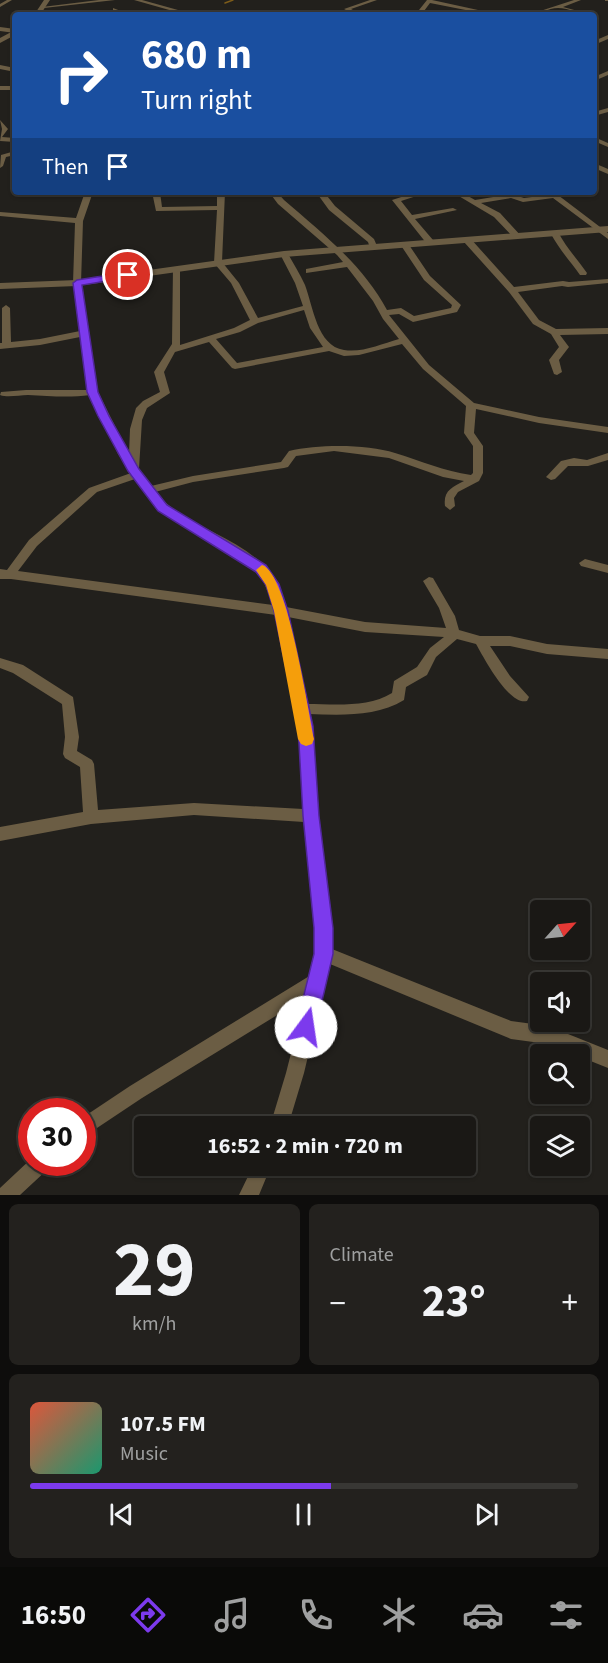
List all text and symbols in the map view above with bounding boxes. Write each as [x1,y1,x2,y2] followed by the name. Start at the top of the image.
[141,25,252,85] text: 680 m
[42,36,120,114] icon: right
[141,81,252,120] text: Turn right
[101,150,134,183] icon: arrive
[42,151,89,183] text: Then
[102,249,153,300] pin
[111,258,144,291] icon: arrive
[530,900,590,960] north arrow
[530,900,590,1176] map controls
[530,972,590,1032] button: sound
[274,995,338,1059] position arrow
[530,1044,590,1104] button: search
[18,1098,96,1176] speed limit sign: 30
[530,1116,590,1176] button: layers
[207,1130,403,1162] text: 16:52 · 2 min · 720 m
[113,1215,195,1326] text: 29
[330,1241,394,1269] text: Climate
[422,1270,486,1334] text: 23°
[330,1280,346,1327] text: −
[562,1280,578,1327] text: +
[132,1310,176,1338] text: km/h
[120,1408,206,1440] text: 107.5 FM
[120,1440,168,1468] text: Music
[105,1498,138,1531] icon: previous
[287,1498,320,1531] icon: pause
[470,1498,503,1531] icon: next
[127,1594,169,1636] icon: directions
[211,1594,253,1636] icon: music
[295,1594,337,1636] icon: phone
[378,1594,420,1636] icon: climate
[462,1594,504,1636] icon: car
[545,1594,587,1636] icon: filters
[21,1596,86,1635] text: 16:50

